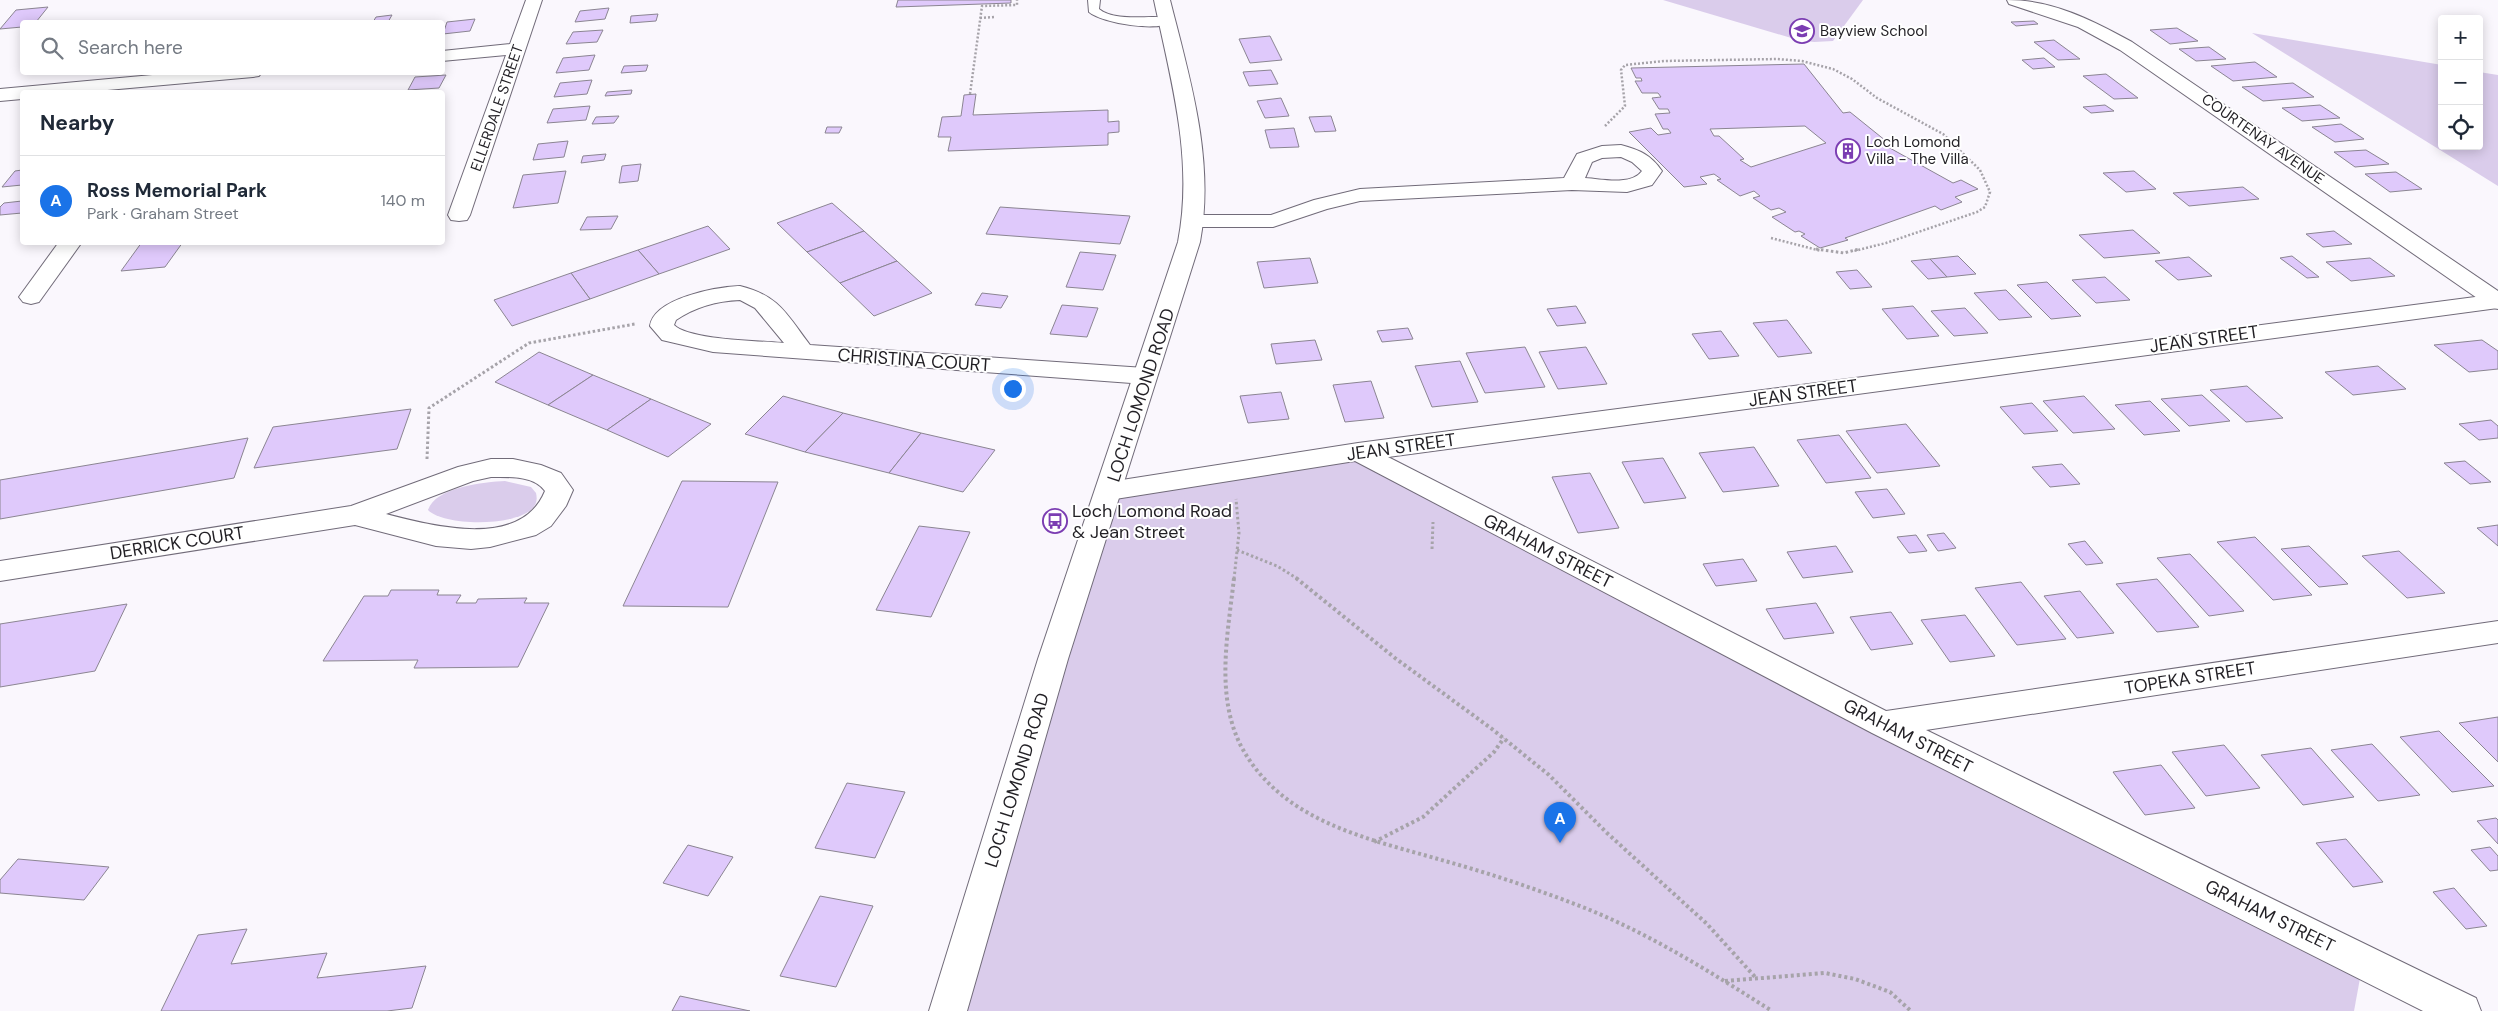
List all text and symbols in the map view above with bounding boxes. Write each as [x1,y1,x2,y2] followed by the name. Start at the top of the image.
[2438,15,2483,150] map controls
[2438,15,2483,60] button: +
[1789,18,1815,44] school or university icon: Bayview School
[20,20,445,75] search box
[1820,21,1928,41] place label: Bayview School
[38,34,66,62] icon: search
[78,35,183,60] text: Search here
[466,42,528,174] street label: ELLERDALE STREET
[2438,60,2483,105] button: −
[2198,89,2328,189] street label: COURTENAY AVENUE
[2438,105,2483,150] button: locate
[40,109,114,137] text: Nearby
[1866,132,1969,169] place label: Loch Lomond Villa - The Villa
[1835,138,1861,164] building icon: Loch Lomond Villa - The Villa
[87,178,267,203] text: Ross Memorial Park
[50,190,62,211] text: A
[381,190,425,211] text: 140 m
[87,203,239,224] text: Park · Graham Street
[1102,305,1180,485] street label: LOCH LOMOND ROAD
[2148,319,2260,359] street label: JEAN STREET
[837,343,991,377] street label: CHRISTINA COURT
[1747,373,1859,413] street label: JEAN STREET
[1000,376,1026,402] your location
[1345,427,1457,467] street label: JEAN STREET
[1072,499,1232,544] place label: Loch Lomond Road & Jean Street
[1042,508,1068,534] bus stop icon: Loch Lomond Road & Jean Street
[1479,508,1617,594] street label: GRAHAM STREET
[108,521,246,565] street label: DERRICK COURT
[2123,656,2257,700] street label: TOPEKA STREET
[979,690,1055,870] street label: LOCH LOMOND ROAD
[1839,693,1977,779] street label: GRAHAM STREET
[1544,802,1576,843] pin: A
[2201,874,2339,958] street label: GRAHAM STREET

